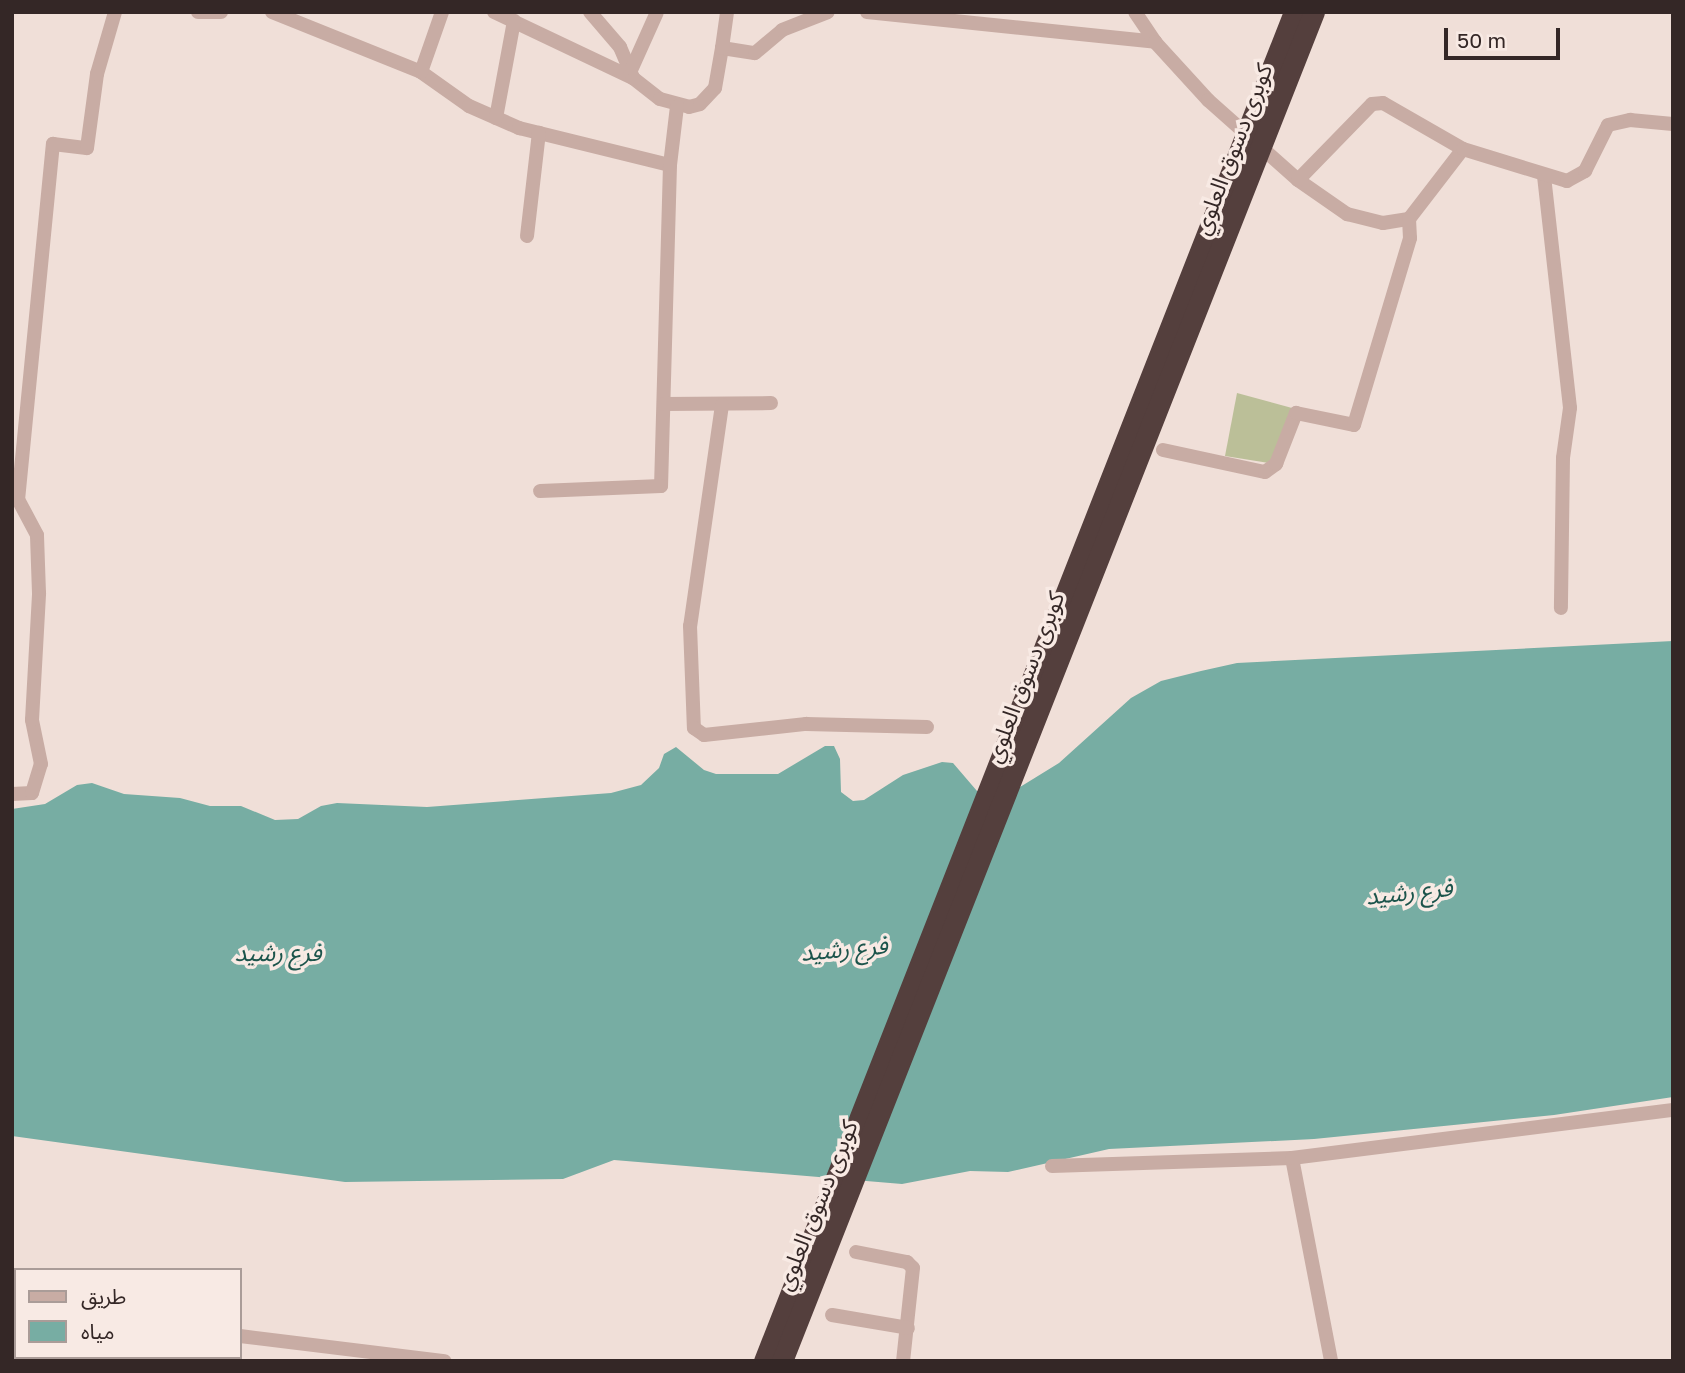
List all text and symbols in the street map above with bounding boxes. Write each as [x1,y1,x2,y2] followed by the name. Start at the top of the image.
[1447,14,1562,58] scale bar
[1457,27,1506,53] text: 50 m
[1187,60,1277,238] street label: كوبرى دسوق العلوي
[979,588,1069,766] street label: كوبرى دسوق العلوي
[1364,872,1454,910] water label: فرع رشيد
[799,930,889,966] water label: فرع رشيد
[234,938,322,966] water label: فرع رشيد
[769,1116,863,1294] street label: كوبرى دسوق العلوي
[14,1268,242,1359] legend
[81,1283,126,1309] text: طريق
[81,1318,114,1344] text: مياه

